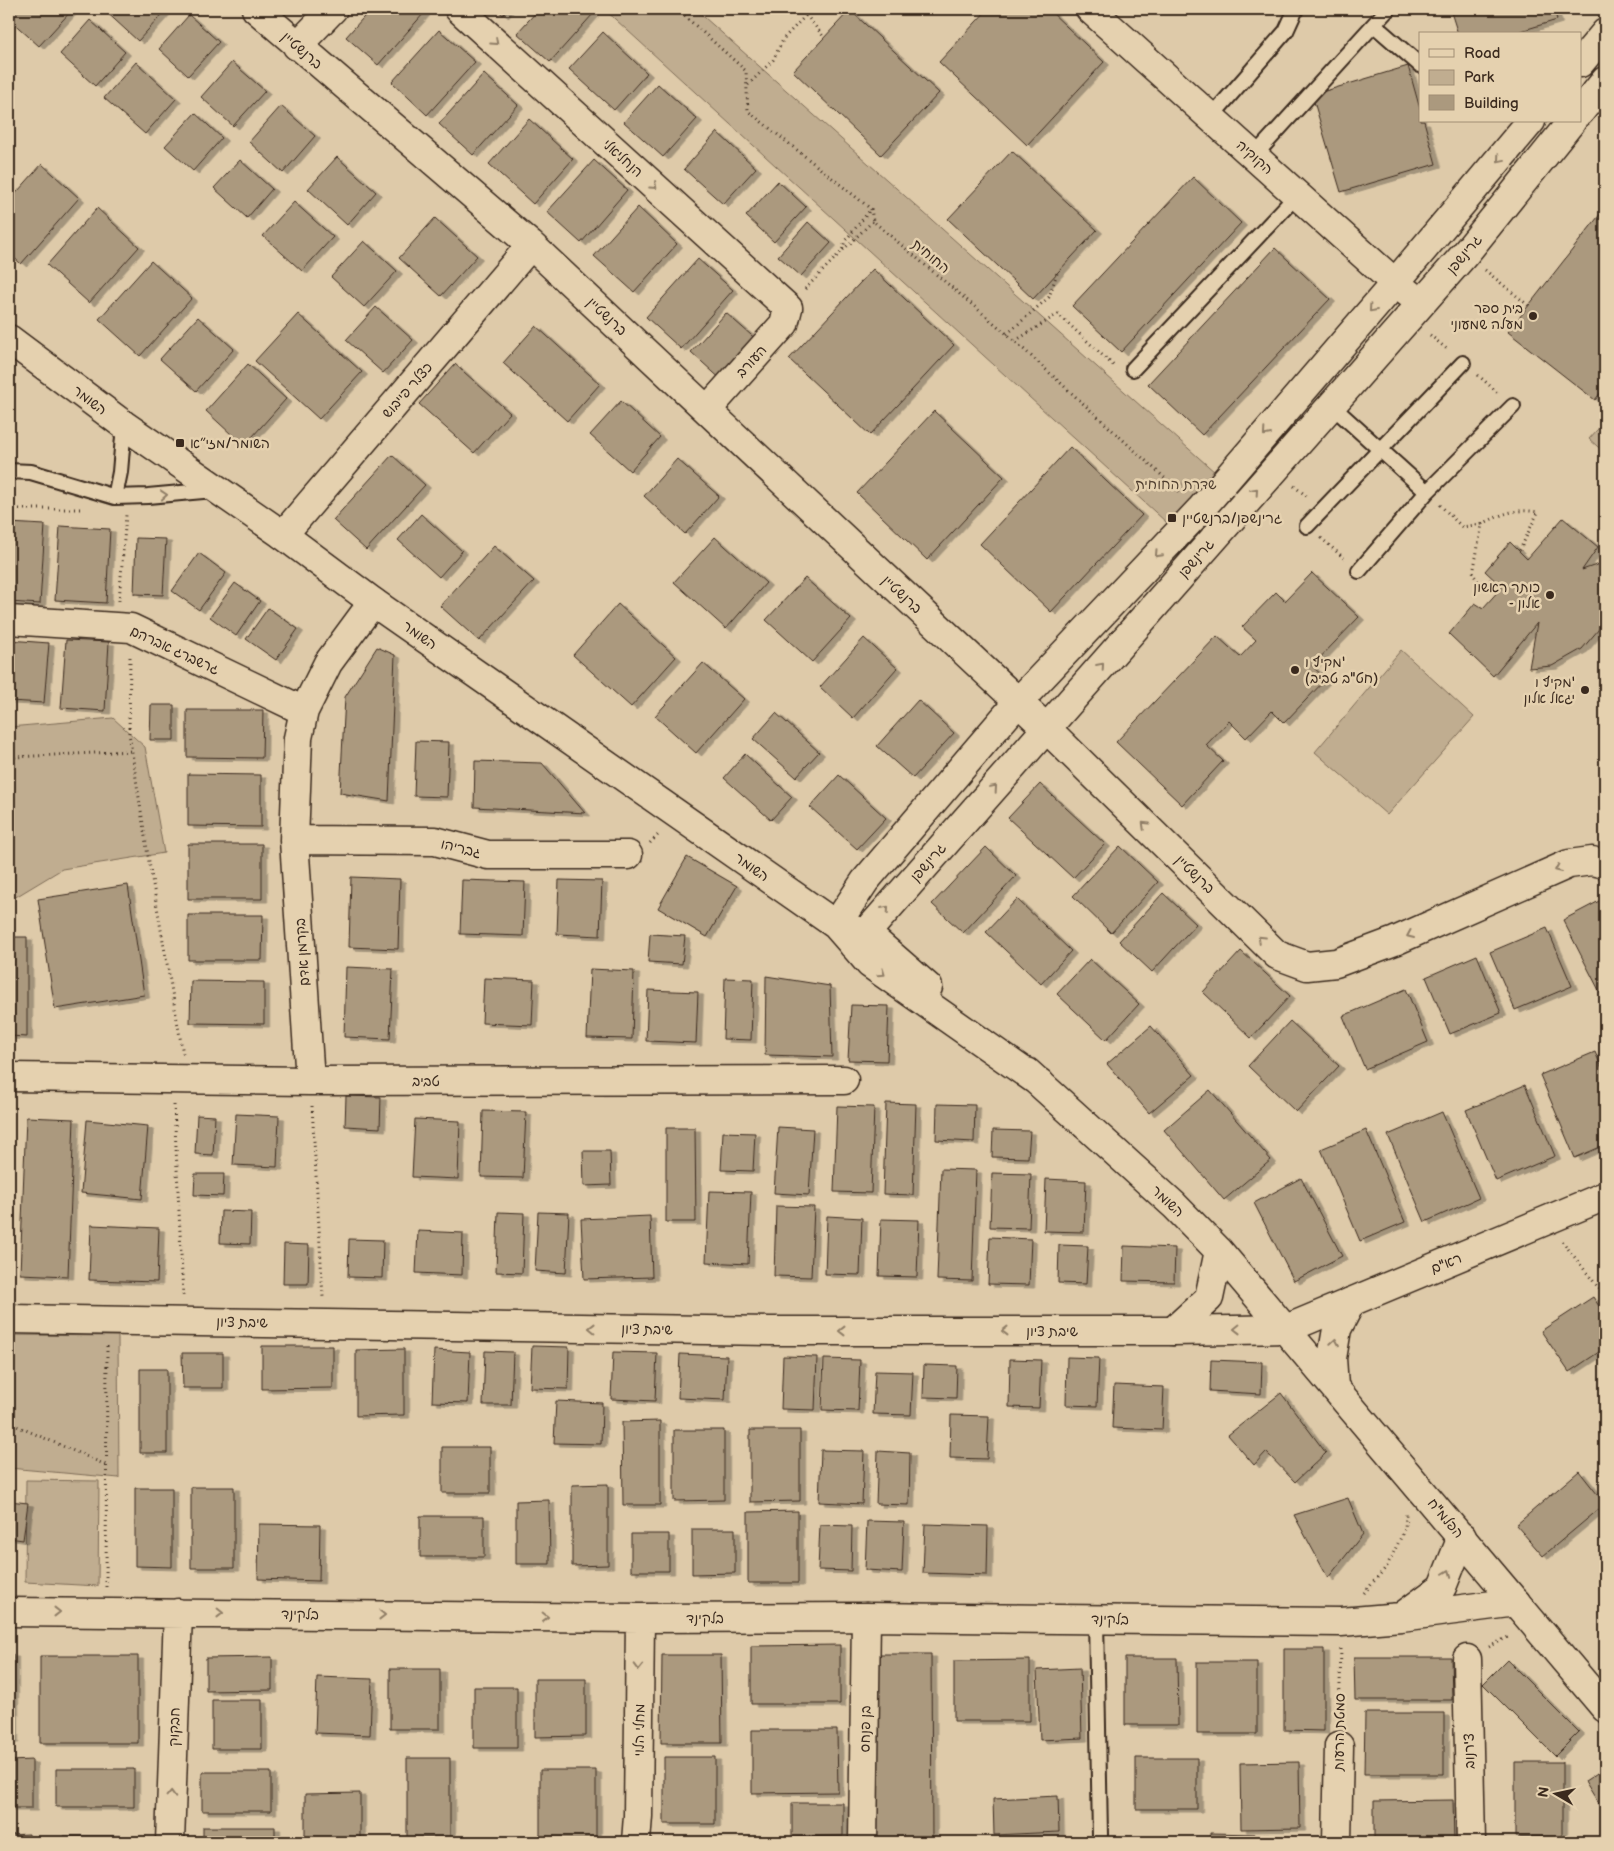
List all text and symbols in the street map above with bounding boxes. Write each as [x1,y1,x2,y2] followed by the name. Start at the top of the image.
[278,28,326,73] street label: ברנשטיין
[1419,32,1582,122] legend
[490,36,499,45] one-way arrow
[1464,44,1500,63] text: Road
[1464,68,1495,87] text: Park
[1464,94,1519,113] text: Building
[599,136,646,181] street label: הנחליאלי
[1233,137,1276,178] street label: הקוקיה
[1496,153,1505,162] one-way arrow
[649,180,658,189] one-way arrow
[1443,231,1486,277] street label: גרינשפן
[908,236,953,277] street label: החוחית
[583,294,630,339] street label: ברנשטיין
[1450,300,1523,333] place label: בית ספר מעלה שמעוני
[1369,304,1378,313] one-way arrow
[1527,310,1539,322] marker: בית ספר מעלה שמעוני
[732,342,770,381] street label: העורב
[379,359,436,422] street label: כצלר פייבוש
[69,382,110,419] street label: השומר
[1263,427,1272,436] one-way arrow
[190,435,270,452] place label: השומר/מזי״א
[174,437,186,449] marker: השומר/מזי״א
[1135,476,1217,493] park label: שדרת החוחית
[1249,488,1258,497] one-way arrow
[160,490,168,501] one-way arrow
[1182,510,1283,527] place label: גרינשפן/ברנשטיין
[1166,512,1178,524] marker: גרינשפן/ברנשטיין
[1175,535,1218,581] street label: גרינשפן
[1155,548,1164,557] one-way arrow
[878,572,925,617] street label: ברנשטיין
[1473,579,1540,612] place label: כותר ראשון - אלון
[1544,589,1556,601] marker: כותר ראשון - אלון
[399,617,440,653] street label: השומר
[128,622,222,679] street label: גרשברג אברהם
[1305,654,1378,687] place label: מקיף ו' (חט"ב טביב)
[1096,662,1105,671] one-way arrow
[1289,664,1301,676] marker: מקיף ו' (חט"ב טביב)
[1524,674,1575,707] place label: מקיף ו' יגאל אלון
[1579,684,1591,696] marker: מקיף ו' יגאל אלון
[988,784,997,793] one-way arrow
[1142,822,1151,831] one-way arrow
[439,835,483,862] street label: גבריהו
[907,839,950,885] street label: גרינשפן
[731,849,772,885] street label: השומר
[1171,851,1218,897] street label: ברנשטיין
[1554,862,1563,873] one-way arrow
[880,906,889,915] one-way arrow
[292,917,313,987] street label: בקרמן אדם
[1406,928,1415,939] one-way arrow
[1258,936,1267,945] one-way arrow
[876,967,885,976] one-way arrow
[412,1073,440,1090] street label: טביב
[1148,1182,1187,1221] street label: השומר
[1428,1250,1464,1277] street label: רא"ם
[216,1314,269,1331] street label: שיבת ציון
[621,1321,674,1338] street label: שיבת ציון
[588,1323,596,1333] one-way arrow
[1026,1323,1078,1340] street label: שיבת ציון
[1233,1324,1241,1335] one-way arrow
[838,1326,846,1336] one-way arrow
[1000,1326,1008,1336] one-way arrow
[1329,1338,1339,1347] one-way arrow
[1424,1495,1467,1542] street label: הפלמ"ח
[1441,1569,1452,1578] one-way arrow
[281,1606,319,1623] street label: בלקינד
[54,1607,62,1617] one-way arrow
[216,1608,224,1618] one-way arrow
[379,1610,387,1620] one-way arrow
[686,1610,724,1627] street label: בלקינד
[1091,1611,1129,1628] street label: בלקינד
[542,1612,549,1622] one-way arrow
[634,1664,644,1671] one-way arrow
[1330,1693,1349,1772] street label: סמטת הרעות
[631,1703,648,1757] street label: מחלי הלוי
[857,1705,874,1753] street label: בן פנחס
[165,1707,184,1747] street label: חבקוק
[1461,1733,1478,1769] street label: צ'רנוב
[1532,1768,1582,1818] north arrow
[1534,1786,1553,1799] text: N
[166,1789,177,1797] one-way arrow

